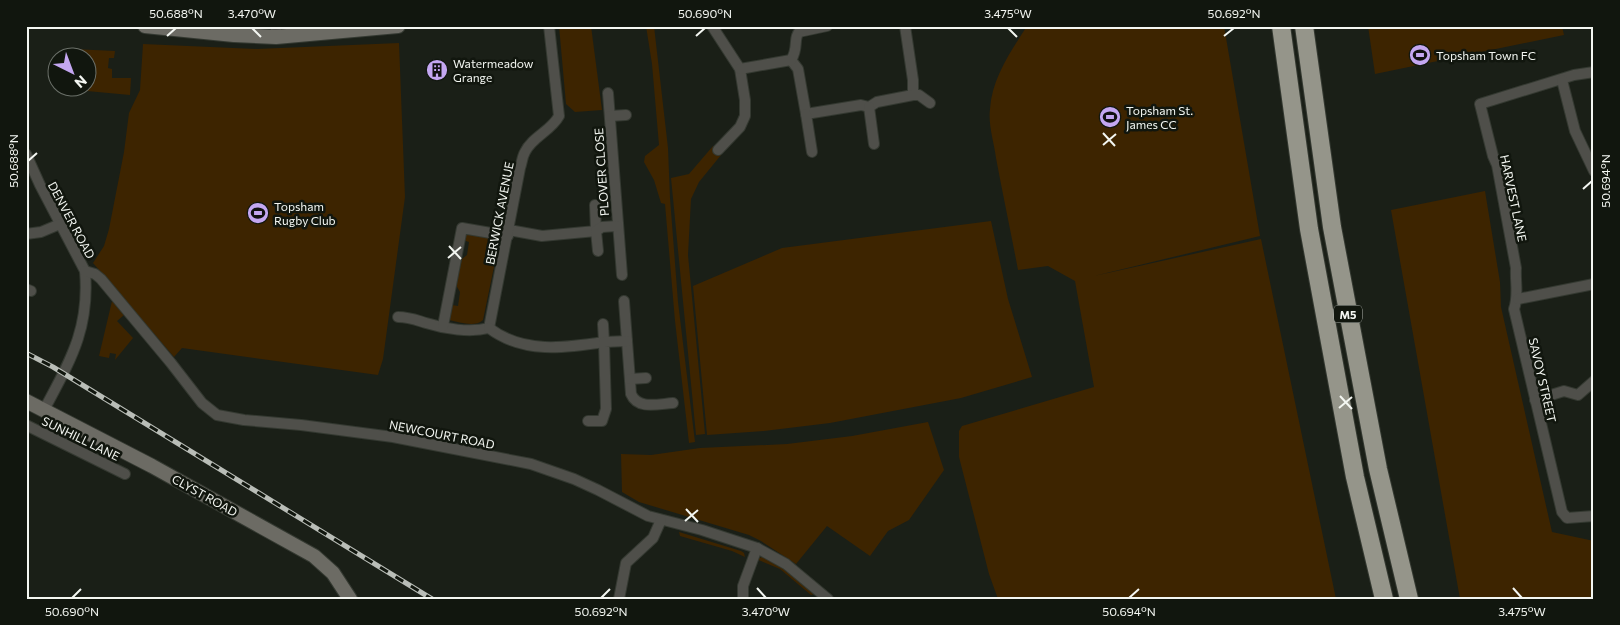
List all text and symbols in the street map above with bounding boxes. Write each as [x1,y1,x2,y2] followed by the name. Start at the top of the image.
[149,6,203,20] text: 50.688°N
[228,6,276,20] text: 3.470°W
[678,6,732,20] text: 50.690°N
[984,6,1032,20] text: 3.475°W
[1208,6,1260,20] text: 50.692°N
[1408,43,1432,67] sports icon: Topsham Town FC
[48,48,98,98] north arrow
[1436,48,1536,62] place label: Topsham Town FC
[453,56,534,84] place label: Watermeadow Grange
[425,58,449,82] building icon: Watermeadow Grange
[71,72,91,92] text: N
[1126,103,1193,132] place label: Topsham St. James CC
[1098,105,1122,129] sports icon: Topsham St. James CC
[591,127,611,217] street label: PLOVER CLOSE
[6,134,20,188] text: 50.688°N
[1498,153,1530,243] street label: HARVEST LANE
[1598,154,1612,208] text: 50.694°N
[482,160,516,266] street label: BERWICK AVENUE
[46,179,98,261] street label: DENVER ROAD
[274,199,336,227] place label: Topsham Rugby Club
[246,201,270,225] sports icon: Topsham Rugby Club
[1334,306,1362,322] road number: M5
[1526,336,1560,424] street label: SAVOY STREET
[40,413,122,463] street label: SUNHILL LANE
[388,417,496,451] street label: NEWCOURT ROAD
[170,471,240,519] street label: CLYST ROAD
[45,604,99,618] text: 50.690°N
[575,604,627,618] text: 50.692°N
[742,604,790,618] text: 3.470°W
[1102,604,1156,618] text: 50.694°N
[1498,604,1546,618] text: 3.475°W

